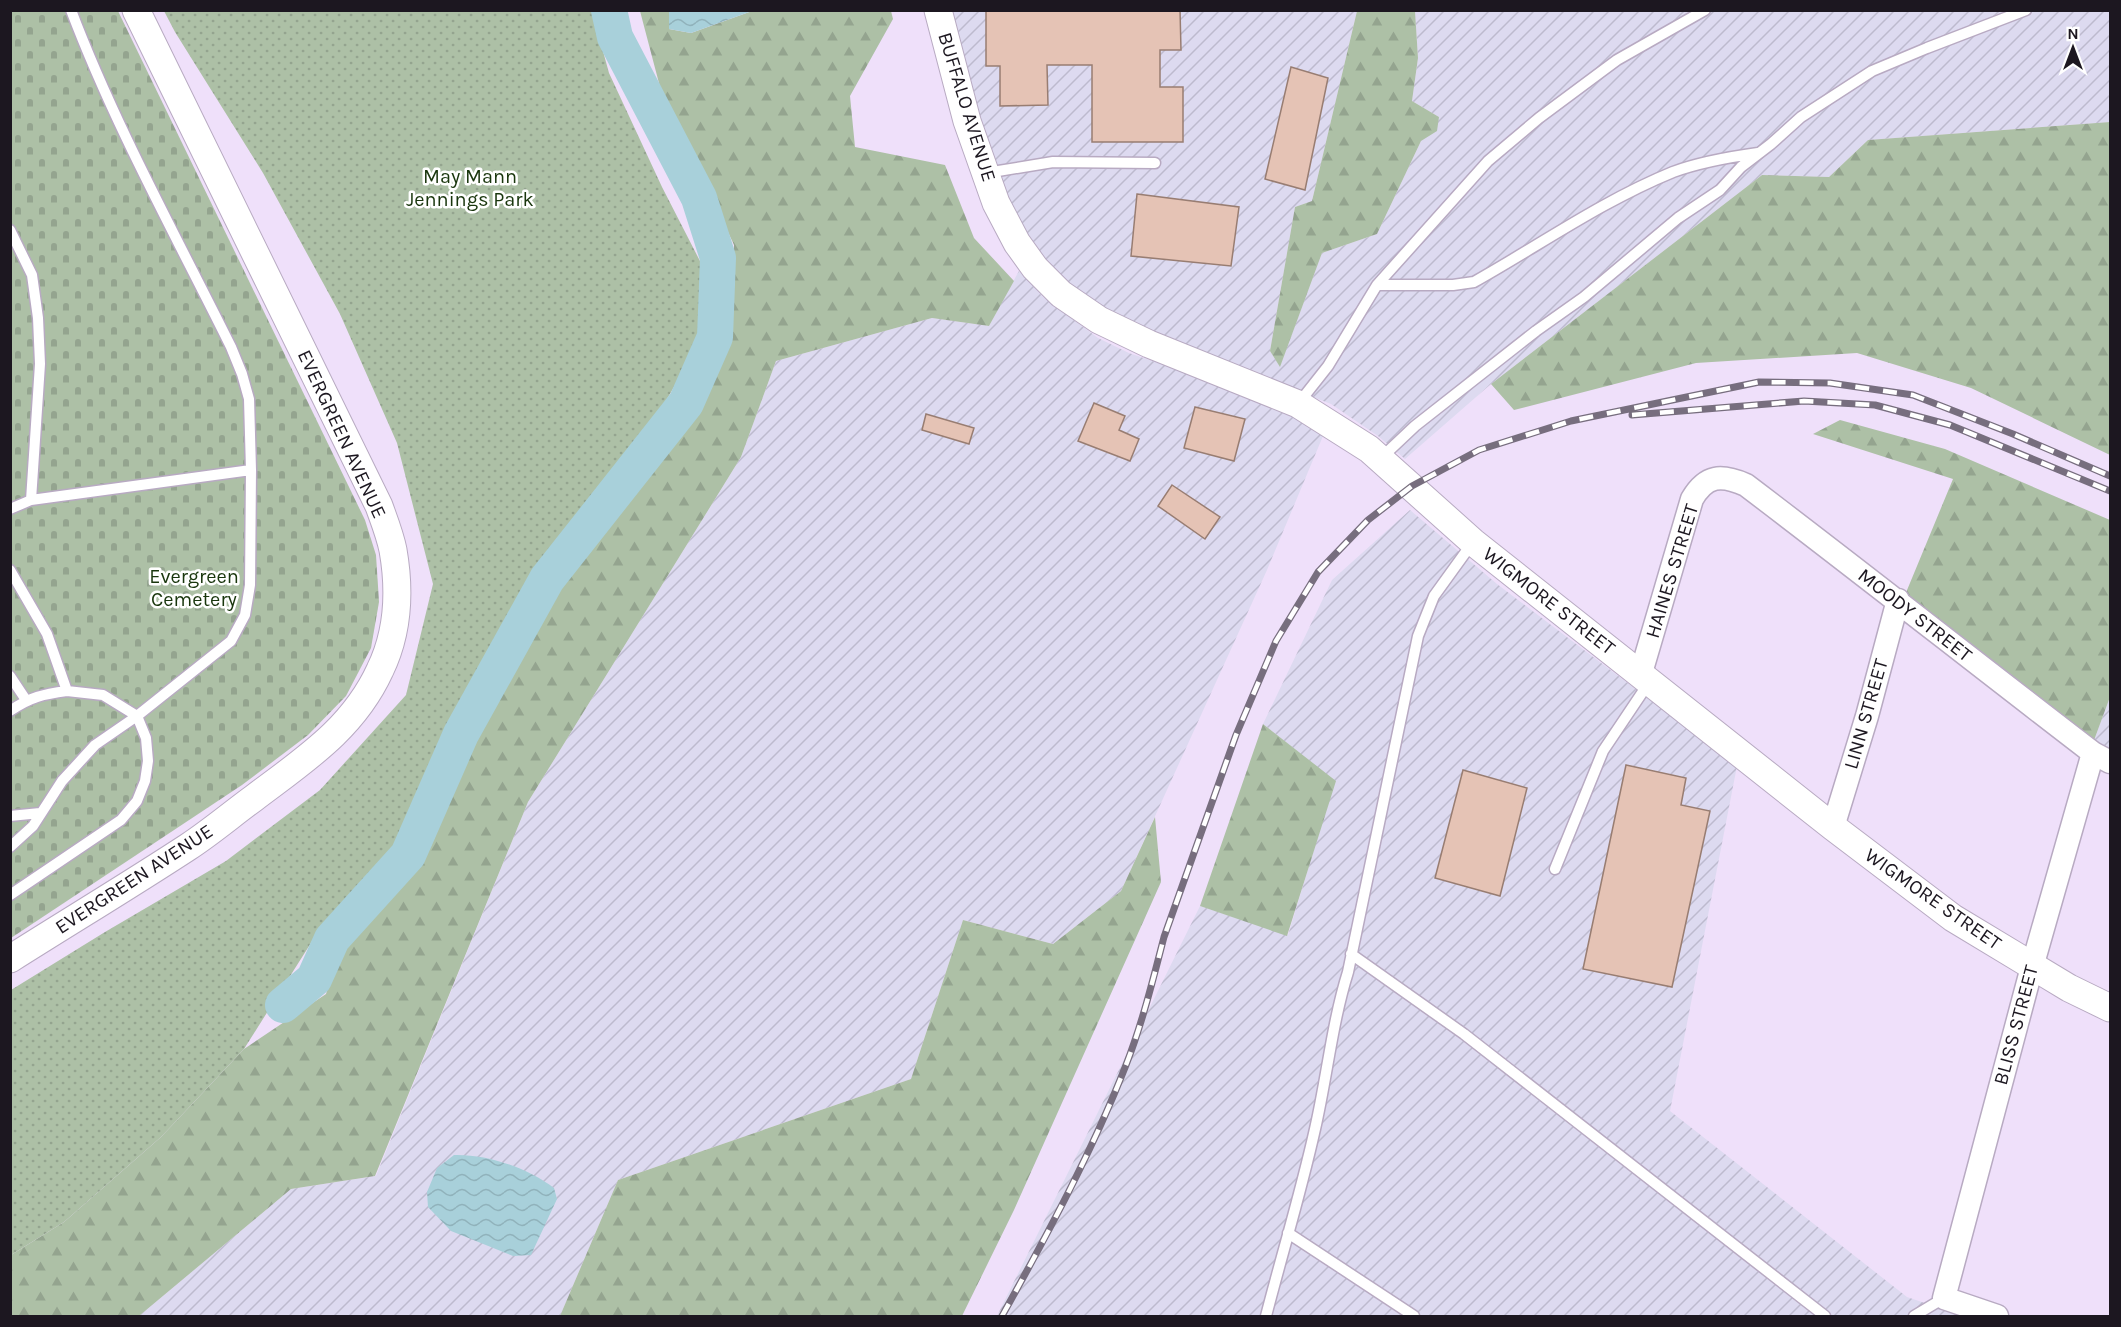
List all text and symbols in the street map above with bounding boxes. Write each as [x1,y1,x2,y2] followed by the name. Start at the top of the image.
[2043,18,2103,78] north arrow
[2067,24,2079,43] text: N
[933,29,1001,185] street label: BUFFALO AVENUE
[406,165,534,211] park label: May Mann Jennings Park
[293,346,391,522] street label: EVERGREEN AVENUE
[1641,501,1703,641] street label: HAINES STREET
[1478,542,1620,660] street label: WIGMORE STREET
[1854,563,1976,667] street label: MOODY STREET
[149,565,239,611] park label: Evergreen Cemetery
[1839,656,1893,772] street label: LINN STREET
[51,819,217,939] street label: EVERGREEN AVENUE
[1860,843,2006,955] street label: WIGMORE STREET
[1989,963,2043,1087] street label: BLISS STREET

